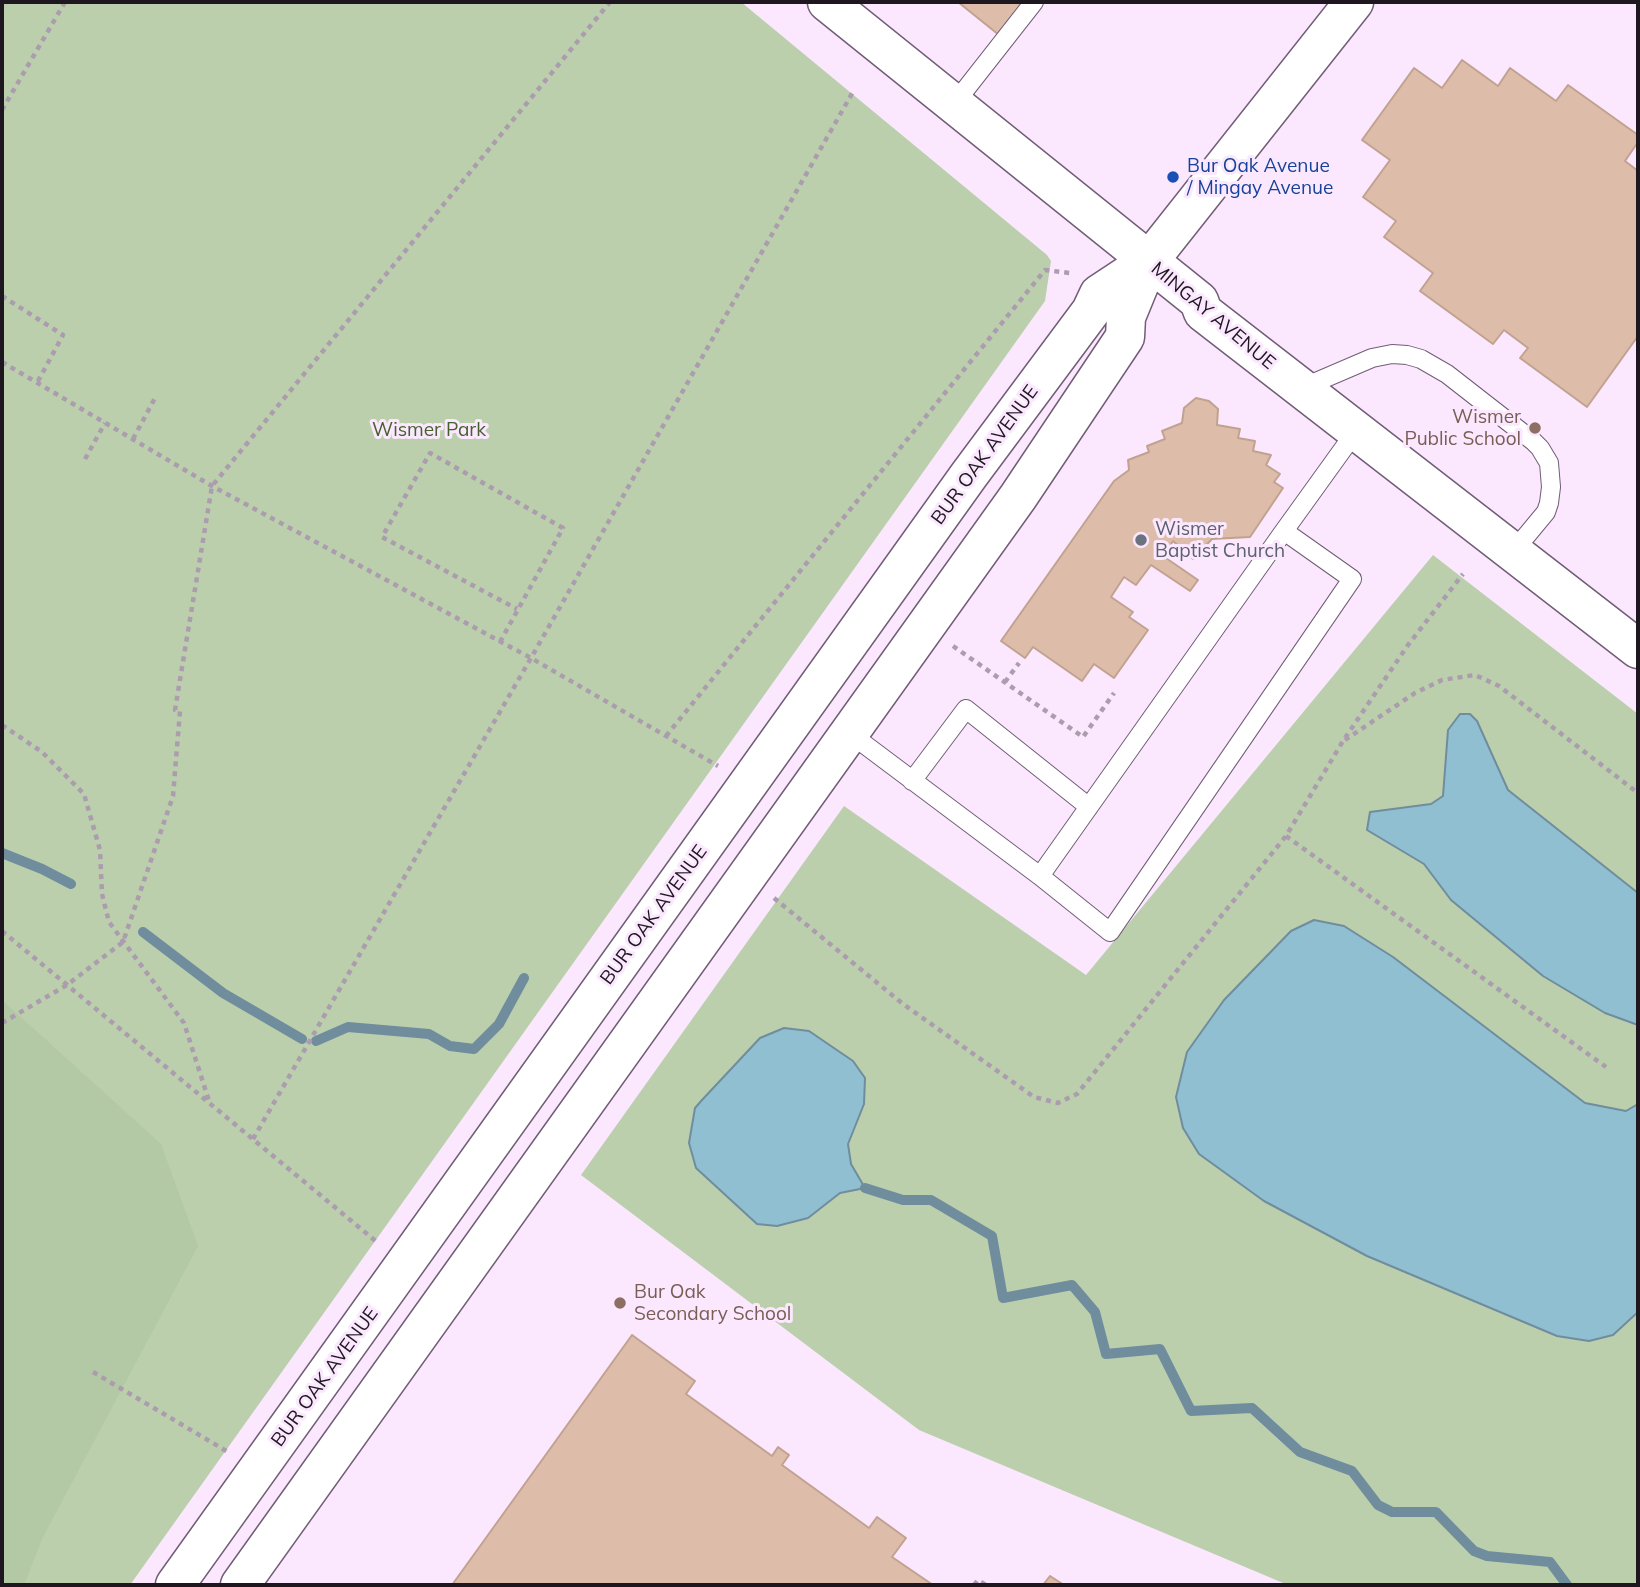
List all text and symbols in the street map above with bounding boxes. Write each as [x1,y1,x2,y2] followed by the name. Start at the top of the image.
[1187,155,1333,199] place label: Bur Oak Avenue / Mingay Avenue
[1165,169,1181,185] marker: Bur Oak Avenue / Mingay Avenue
[1146,257,1280,375] street label: MINGAY AVENUE
[927,381,1043,529] street label: BUR OAK AVENUE
[1404,406,1521,450] place label: Wismer Public School
[372,419,486,441] park label: Wismer Park
[1527,420,1543,436] marker: Wismer Public School
[1155,518,1285,562] place label: Wismer Baptist Church
[1133,532,1149,548] marker: Wismer Baptist Church
[596,841,712,989] street label: BUR OAK AVENUE
[634,1281,791,1325] place label: Bur Oak Secondary School
[612,1295,628,1311] marker: Bur Oak Secondary School
[267,1303,383,1451] street label: BUR OAK AVENUE

